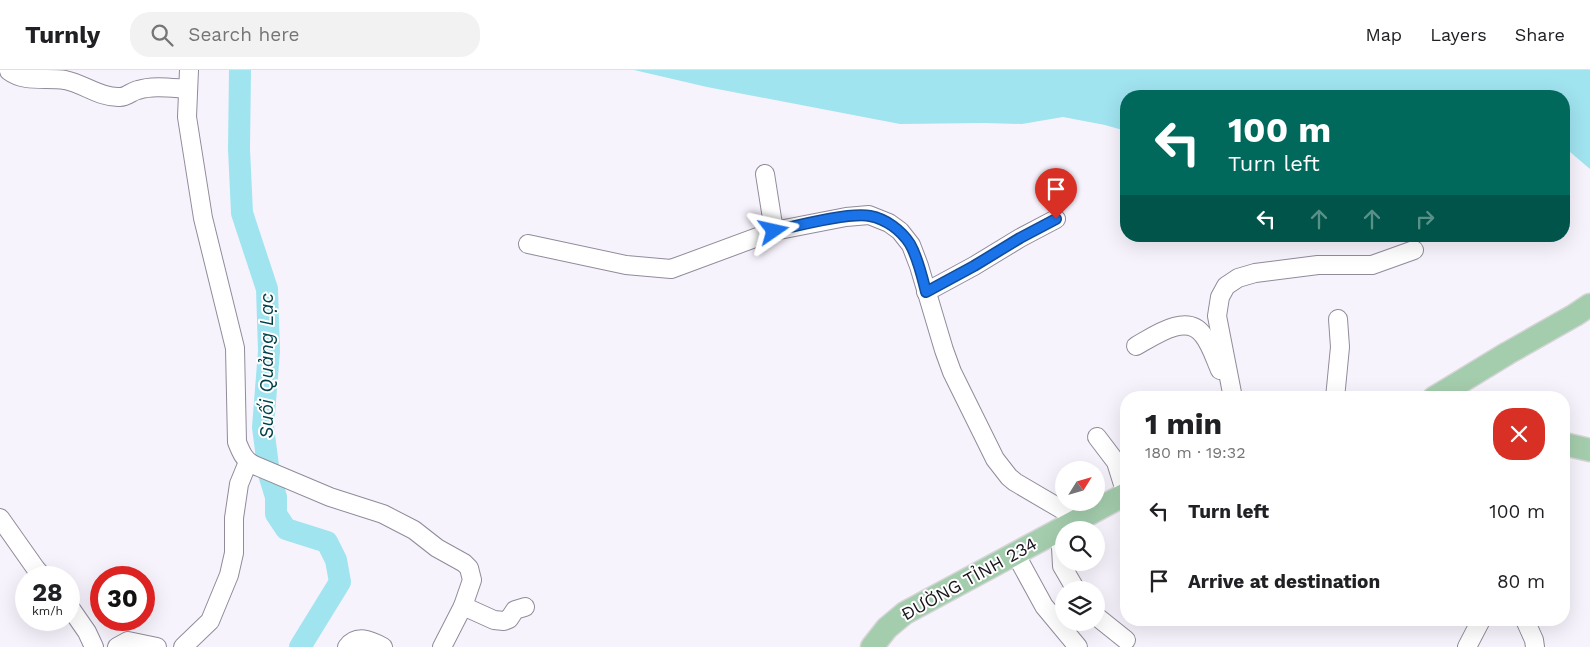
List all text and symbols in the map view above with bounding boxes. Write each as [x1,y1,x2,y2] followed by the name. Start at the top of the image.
[130,12,480,57] search box
[25,21,100,49] text: Turnly
[148,21,176,49] icon: search
[188,23,300,46] text: Search here
[1365,24,1402,45] text: Map
[1430,24,1487,45] text: Layers
[1515,24,1565,45] text: Share
[1228,109,1331,151] text: 100 m
[1145,110,1210,175] icon: left
[1228,151,1320,176] text: Turn left
[1035,168,1077,219] pin
[1042,175,1070,203] icon: arrive
[747,204,799,256] position arrow
[1252,205,1280,233] icon: left
[1305,205,1333,233] icon: ahead
[1358,205,1386,233] icon: ahead
[1411,205,1439,233] icon: right
[255,293,278,439] water label: Suối Quảng Lạc
[1145,406,1222,441] text: 1 min
[1493,408,1545,460] button: close
[1145,443,1245,462] text: 180 m · 19:32
[1055,461,1105,511] north arrow
[1055,461,1105,631] map controls
[1145,497,1173,525] icon: left
[1188,500,1269,523] text: Turn left
[1489,500,1545,523] text: 100 m
[1055,521,1105,571] button: search
[897,533,1040,625] street label: ĐƯỜNG TỈNH 234
[90,566,155,631] speed limit sign: 30
[1145,567,1173,595] icon: arrive
[1188,570,1380,593] text: Arrive at destination
[1497,570,1545,593] text: 80 m
[32,578,63,607] text: 28
[1055,581,1105,631] button: layers
[32,604,63,618] text: km/h

